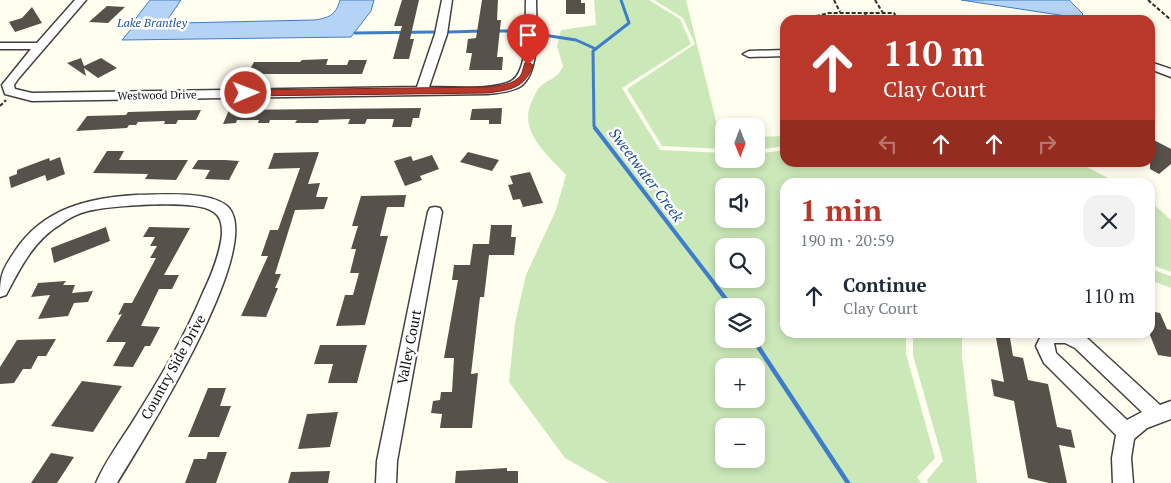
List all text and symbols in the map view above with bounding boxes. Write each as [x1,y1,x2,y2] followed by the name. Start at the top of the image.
[507,14,549,65] pin
[116,15,188,30] water label: Lake Brantley
[514,21,542,49] icon: arrive
[883,30,984,76] text: 110 m
[800,35,865,100] icon: ahead
[219,66,271,118] position arrow
[883,74,986,103] text: Clay Court
[117,87,197,103] street label: Westwood Drive
[715,118,765,168] north arrow
[715,118,765,468] map controls
[605,123,689,226] water label: Sweetwater Creek
[874,130,902,158] icon: left
[927,130,955,158] icon: ahead
[980,130,1008,158] icon: ahead
[1033,130,1061,158] icon: right
[715,178,765,228] button: sound
[800,190,882,230] text: 1 min
[1083,195,1135,247] button: close
[800,229,894,251] text: 190 m · 20:59
[715,238,765,288] button: search
[843,272,927,297] text: Continue
[800,282,828,310] icon: ahead
[1084,283,1135,308] text: 110 m
[843,297,918,319] text: Clay Court
[715,298,765,348] button: layers
[392,307,425,386] street label: Valley Court
[136,311,209,423] street label: Country Side Drive
[715,358,765,408] button: +
[715,418,765,468] button: −

